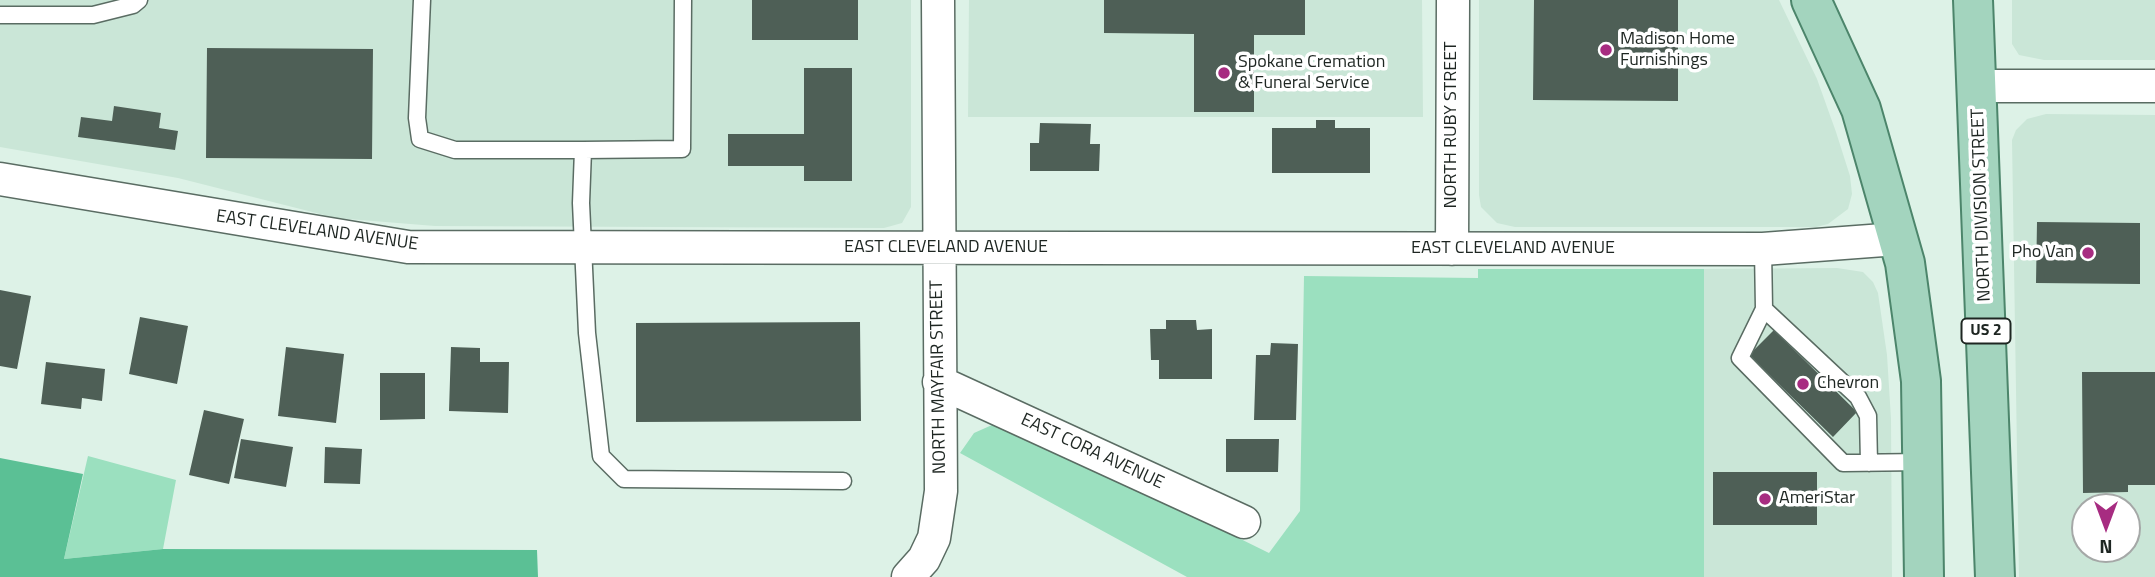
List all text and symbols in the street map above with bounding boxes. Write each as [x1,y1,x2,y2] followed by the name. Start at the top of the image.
[1620,29,1735,72] place label: Madison Home Furnishings
[1441,41,1463,209] street label: NORTH RUBY STREET
[1598,42,1614,58] marker: Madison Home Furnishings
[1238,52,1385,94] place label: Spokane Cremation & Funeral Service
[1216,65,1232,81] marker: Spokane Cremation & Funeral Service
[1968,108,1996,302] street label: NORTH DIVISION STREET
[214,206,420,256] street label: EAST CLEVELAND AVENUE
[844,237,1048,259] street label: EAST CLEVELAND AVENUE
[1411,238,1615,260] street label: EAST CLEVELAND AVENUE
[2012,242,2074,264] place label: Pho Van
[2080,245,2096,261] marker: Pho Van
[927,280,951,474] street label: NORTH MAYFAIR STREET
[1962,318,2010,344] road number: US 2
[1817,373,1879,395] place label: Chevron
[1795,376,1811,392] marker: Chevron
[1017,409,1167,495] street label: EAST CORA AVENUE
[1779,488,1855,510] place label: AmeriStar
[1757,491,1773,507] marker: AmeriStar
[2071,493,2141,563] north arrow
[2099,533,2113,562] text: N

